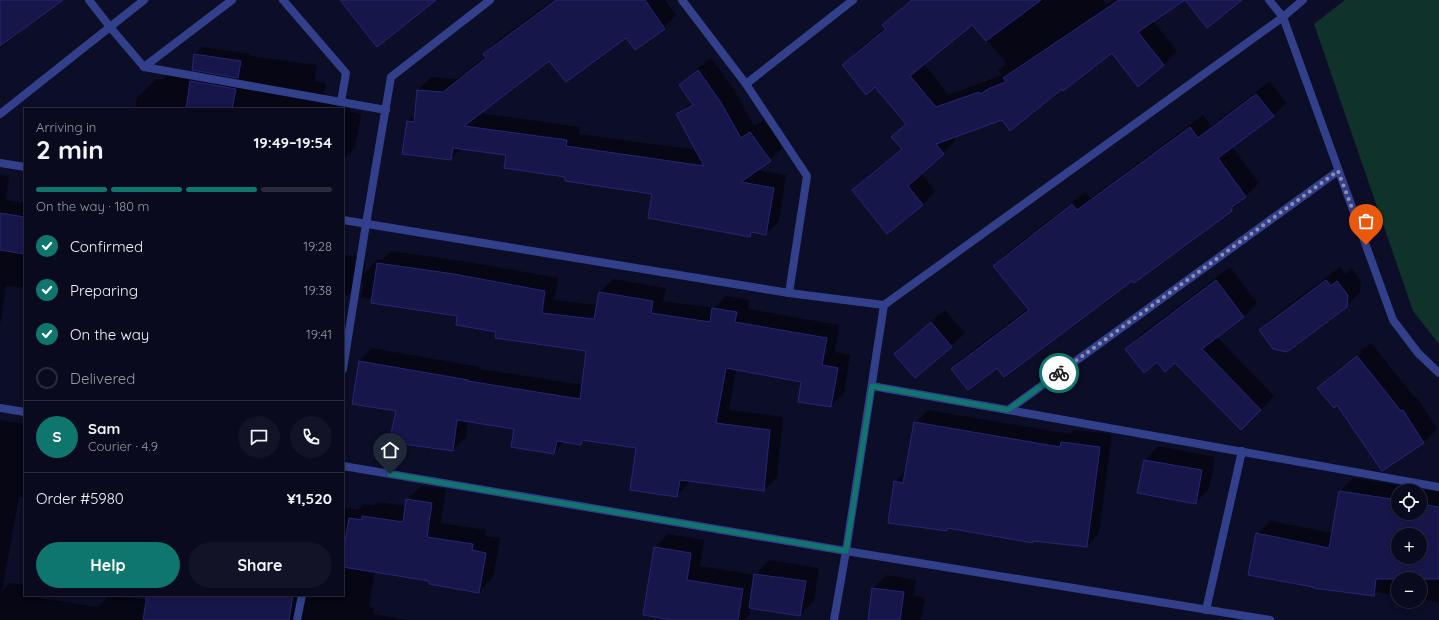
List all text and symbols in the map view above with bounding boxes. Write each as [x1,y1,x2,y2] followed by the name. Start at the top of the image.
[36,119,96,135] text: Arriving in
[36,133,104,166] text: 2 min
[253,133,332,152] text: 19:49–19:54
[36,198,149,214] text: On the way · 180 m
[1349,204,1383,245] pin
[1355,210,1377,232] icon: bag
[36,235,58,257] icon: check
[70,237,143,256] text: Confirmed
[303,238,332,254] text: 19:28
[36,279,58,301] icon: check
[70,281,138,300] text: Preparing
[304,282,332,298] text: 19:38
[36,323,58,345] icon: check
[70,325,149,344] text: On the way
[306,326,332,342] text: 19:41
[1039,353,1079,393] courier
[1048,362,1070,384] icon: bike
[70,369,135,388] text: Delivered
[238,416,280,458] button: chat
[290,416,332,458] button: phone
[88,419,120,438] text: Sam
[53,427,61,446] text: S
[373,433,407,474] pin
[88,438,158,454] text: Courier · 4.9
[379,439,401,461] icon: home
[1391,484,1427,608] map controls
[1391,484,1427,520] button: locate
[36,489,124,508] text: Order #5980
[287,489,332,508] text: ¥1,520
[1391,528,1427,564] button: +
[36,542,180,588] button: Help
[188,542,332,588] button: Share
[1391,572,1427,608] button: −

